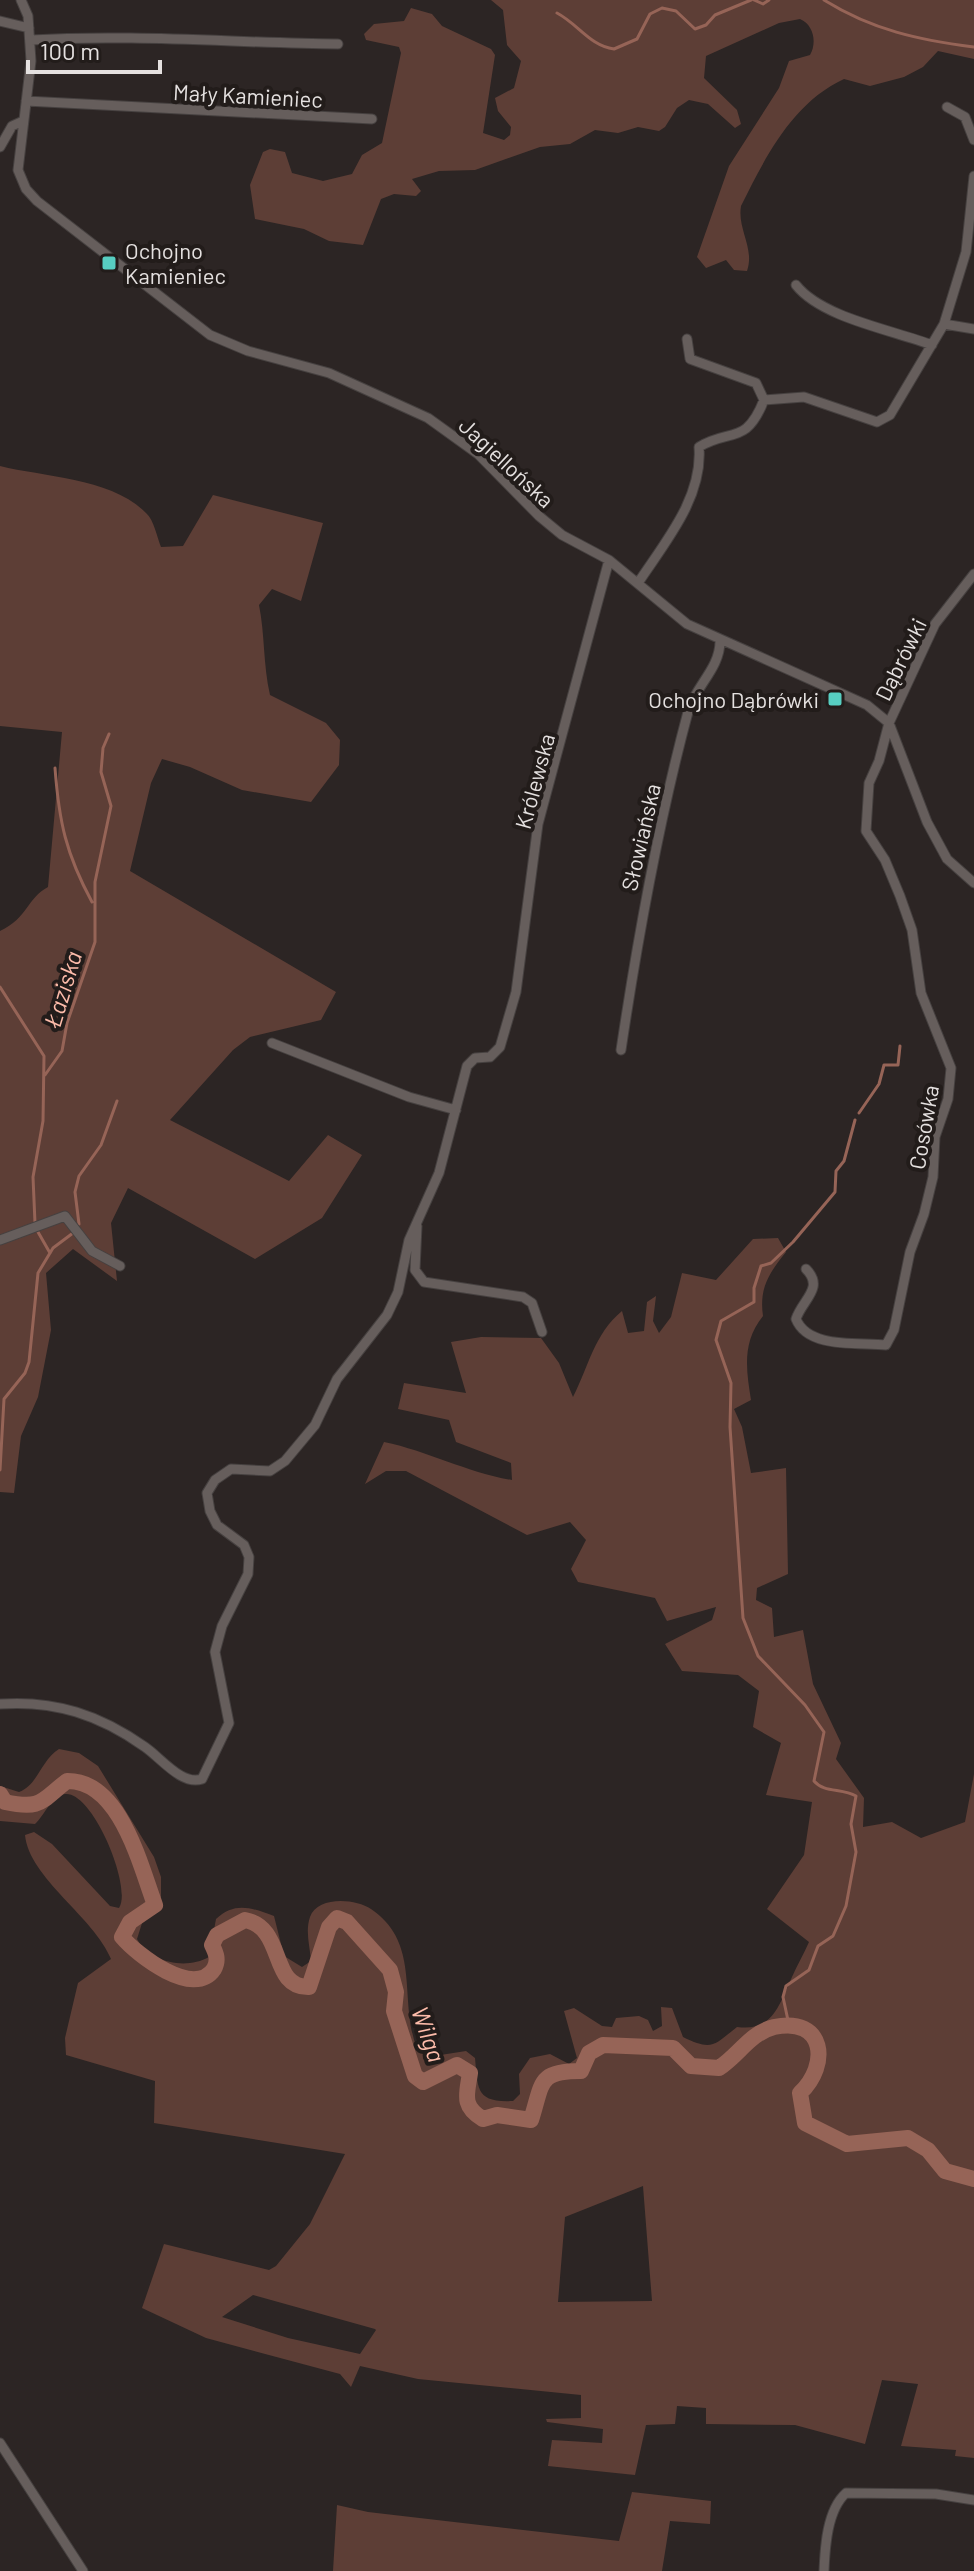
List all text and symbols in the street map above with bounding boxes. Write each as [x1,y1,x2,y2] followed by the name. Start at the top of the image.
[28,24,160,74] scale bar
[40,36,100,65] text: 100 m
[172,78,324,112] street label: Mały Kamieniec
[125,237,226,288] place label: Ochojno Kamieniec
[100,254,118,272] marker: Ochojno Kamieniec
[454,412,560,512] street label: Jagiellońska
[869,614,931,704] street label: Dąbrówki
[648,686,819,712] place label: Ochojno Dąbrówki
[826,690,844,708] marker: Ochojno Dąbrówki
[509,731,559,831] street label: Królewska
[615,781,665,893] street label: Słowiańska
[36,947,87,1032] water label: Łaziska
[903,1083,943,1171] street label: Cosówka
[406,2002,452,2066] water label: Wilga

